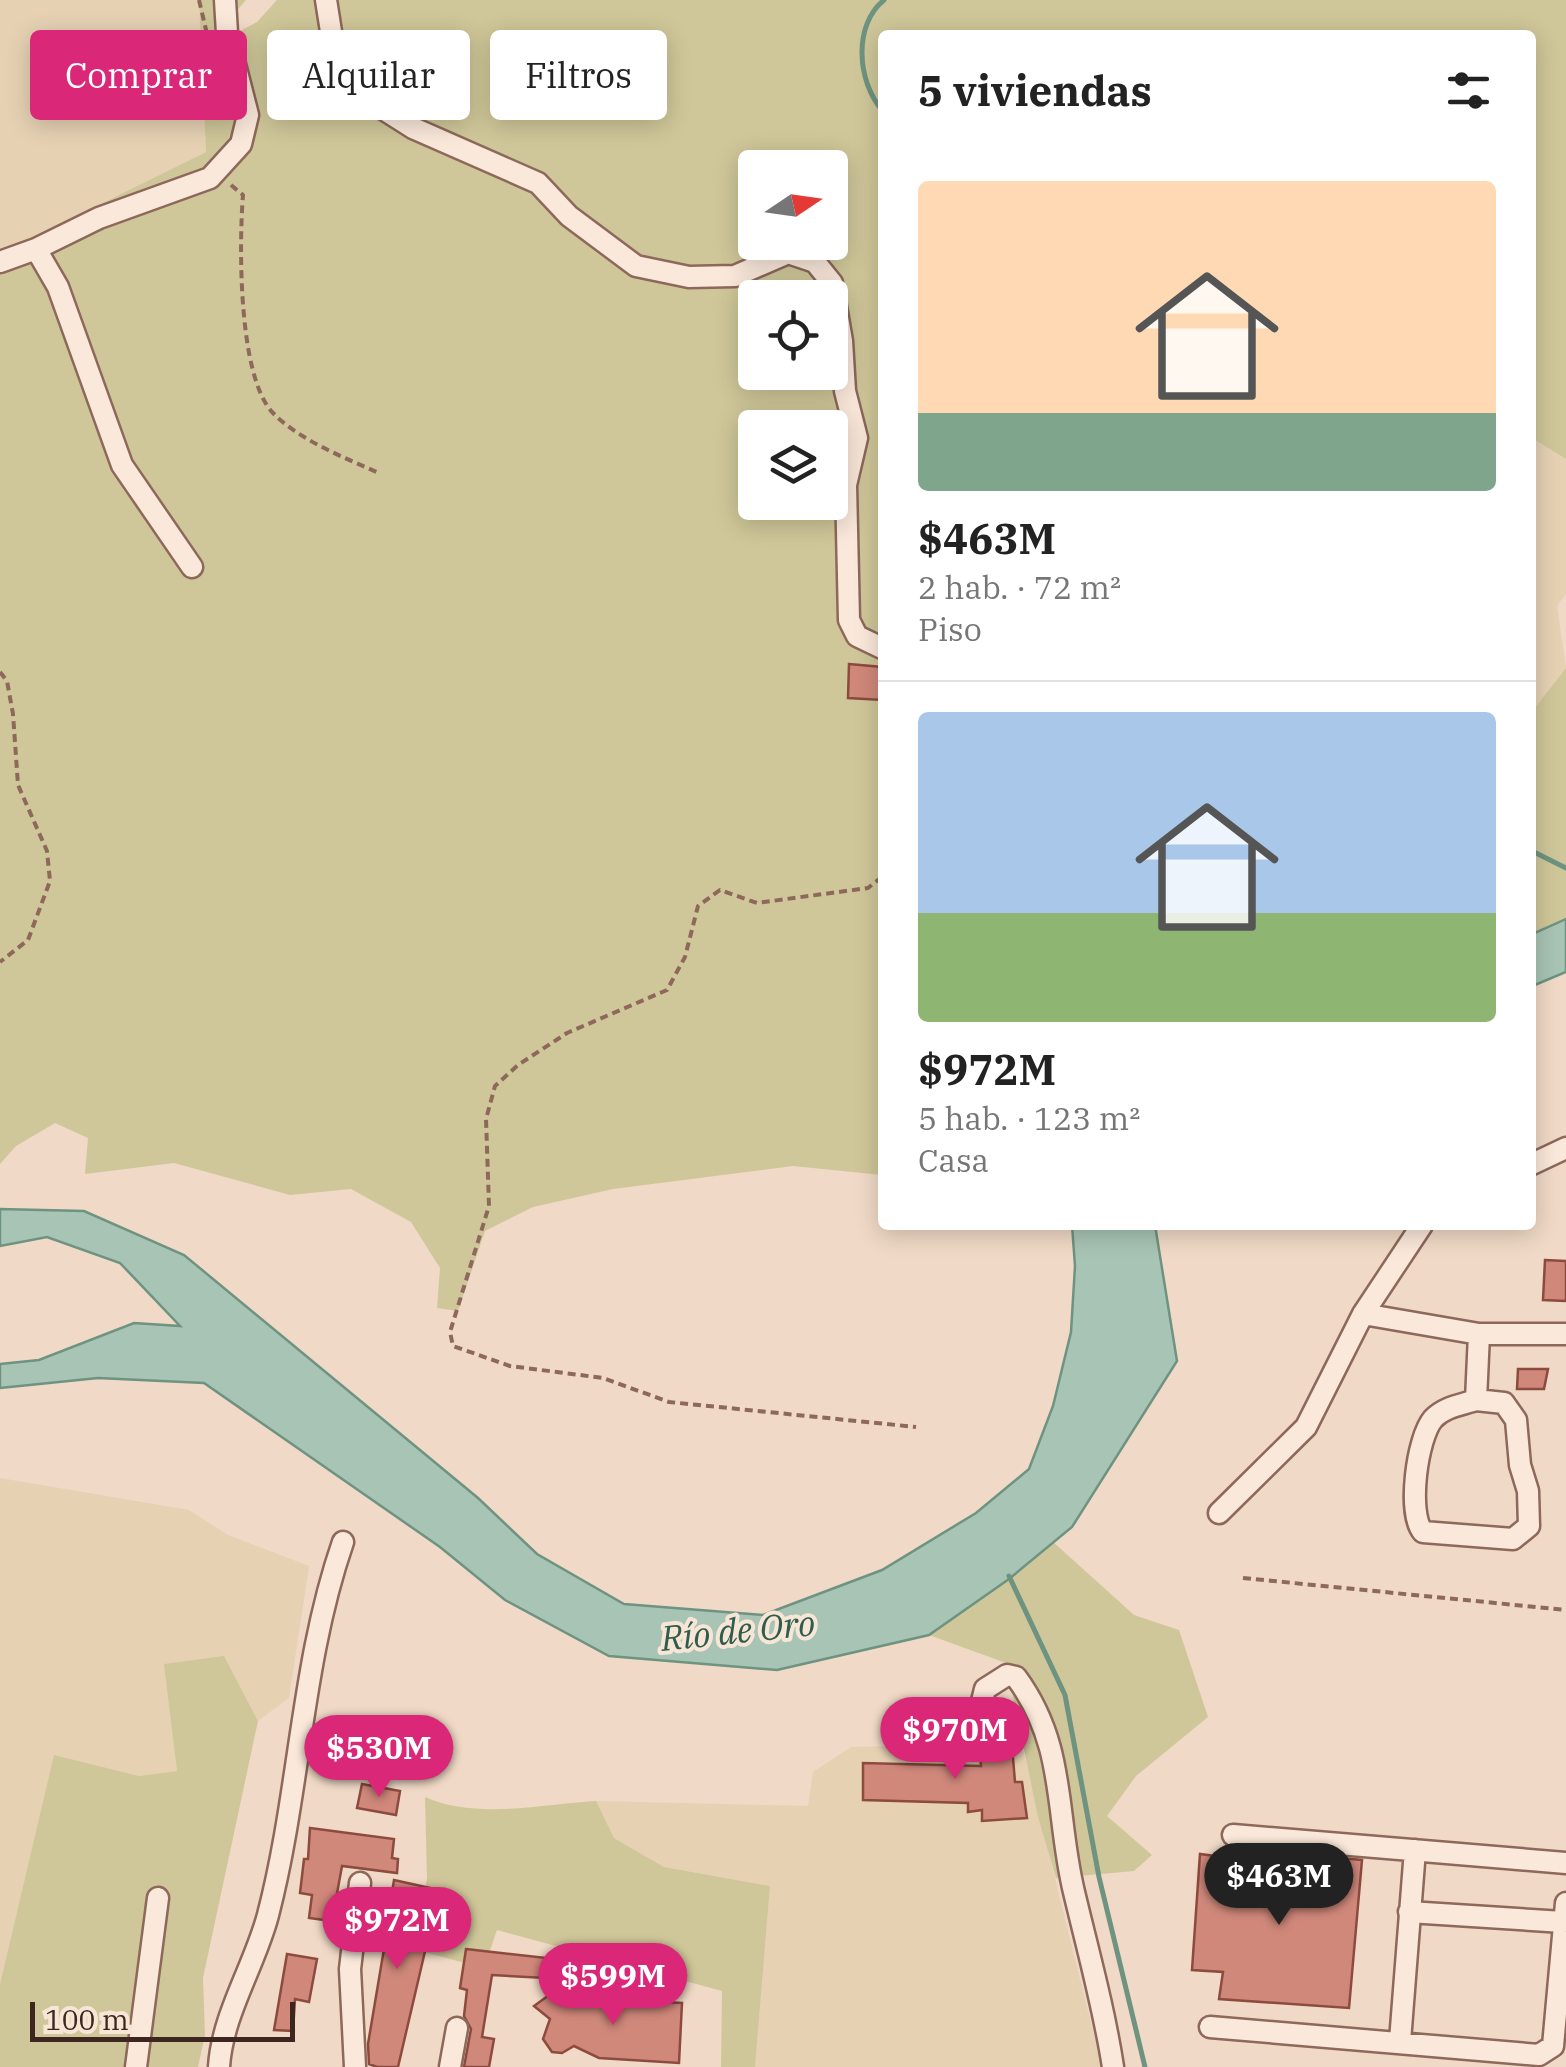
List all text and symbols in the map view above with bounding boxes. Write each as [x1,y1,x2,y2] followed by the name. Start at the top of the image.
[30,30,247,120] chip: Comprar
[267,30,470,120] chip: Alquilar
[490,30,667,120] chip: Filtros
[918,63,1152,118] text: 5 viviendas
[1441,63,1496,118] icon: filters
[738,150,848,260] north arrow
[738,150,848,520] map controls
[1117,246,1297,426] icon: home
[738,280,848,390] button: locate
[738,410,848,520] button: layers
[918,511,1056,566] text: $463M
[918,566,1121,608] text: 2 hab. · 72 m²
[918,608,982,650] text: Piso
[1117,777,1297,957] icon: home
[918,1042,1056,1097] text: $972M
[918,1097,1140,1139] text: 5 hab. · 123 m²
[918,1139,989,1181] text: Casa
[657,1599,817,1661] water label: Río de Oro
[885,1697,1025,1782] pin: $970M
[902,1708,1008,1750] text: $970M
[309,1715,449,1800] pin: $530M
[326,1726,432,1768] text: $530M
[1209,1843,1349,1928] pin: $463M
[1226,1854,1332,1896] text: $463M
[327,1887,467,1972] pin: $972M
[344,1898,450,1940] text: $972M
[543,1943,683,2028] pin: $599M
[560,1954,666,1996] text: $599M
[30,1997,295,2042] scale bar
[45,2001,129,2038] text: 100 m

